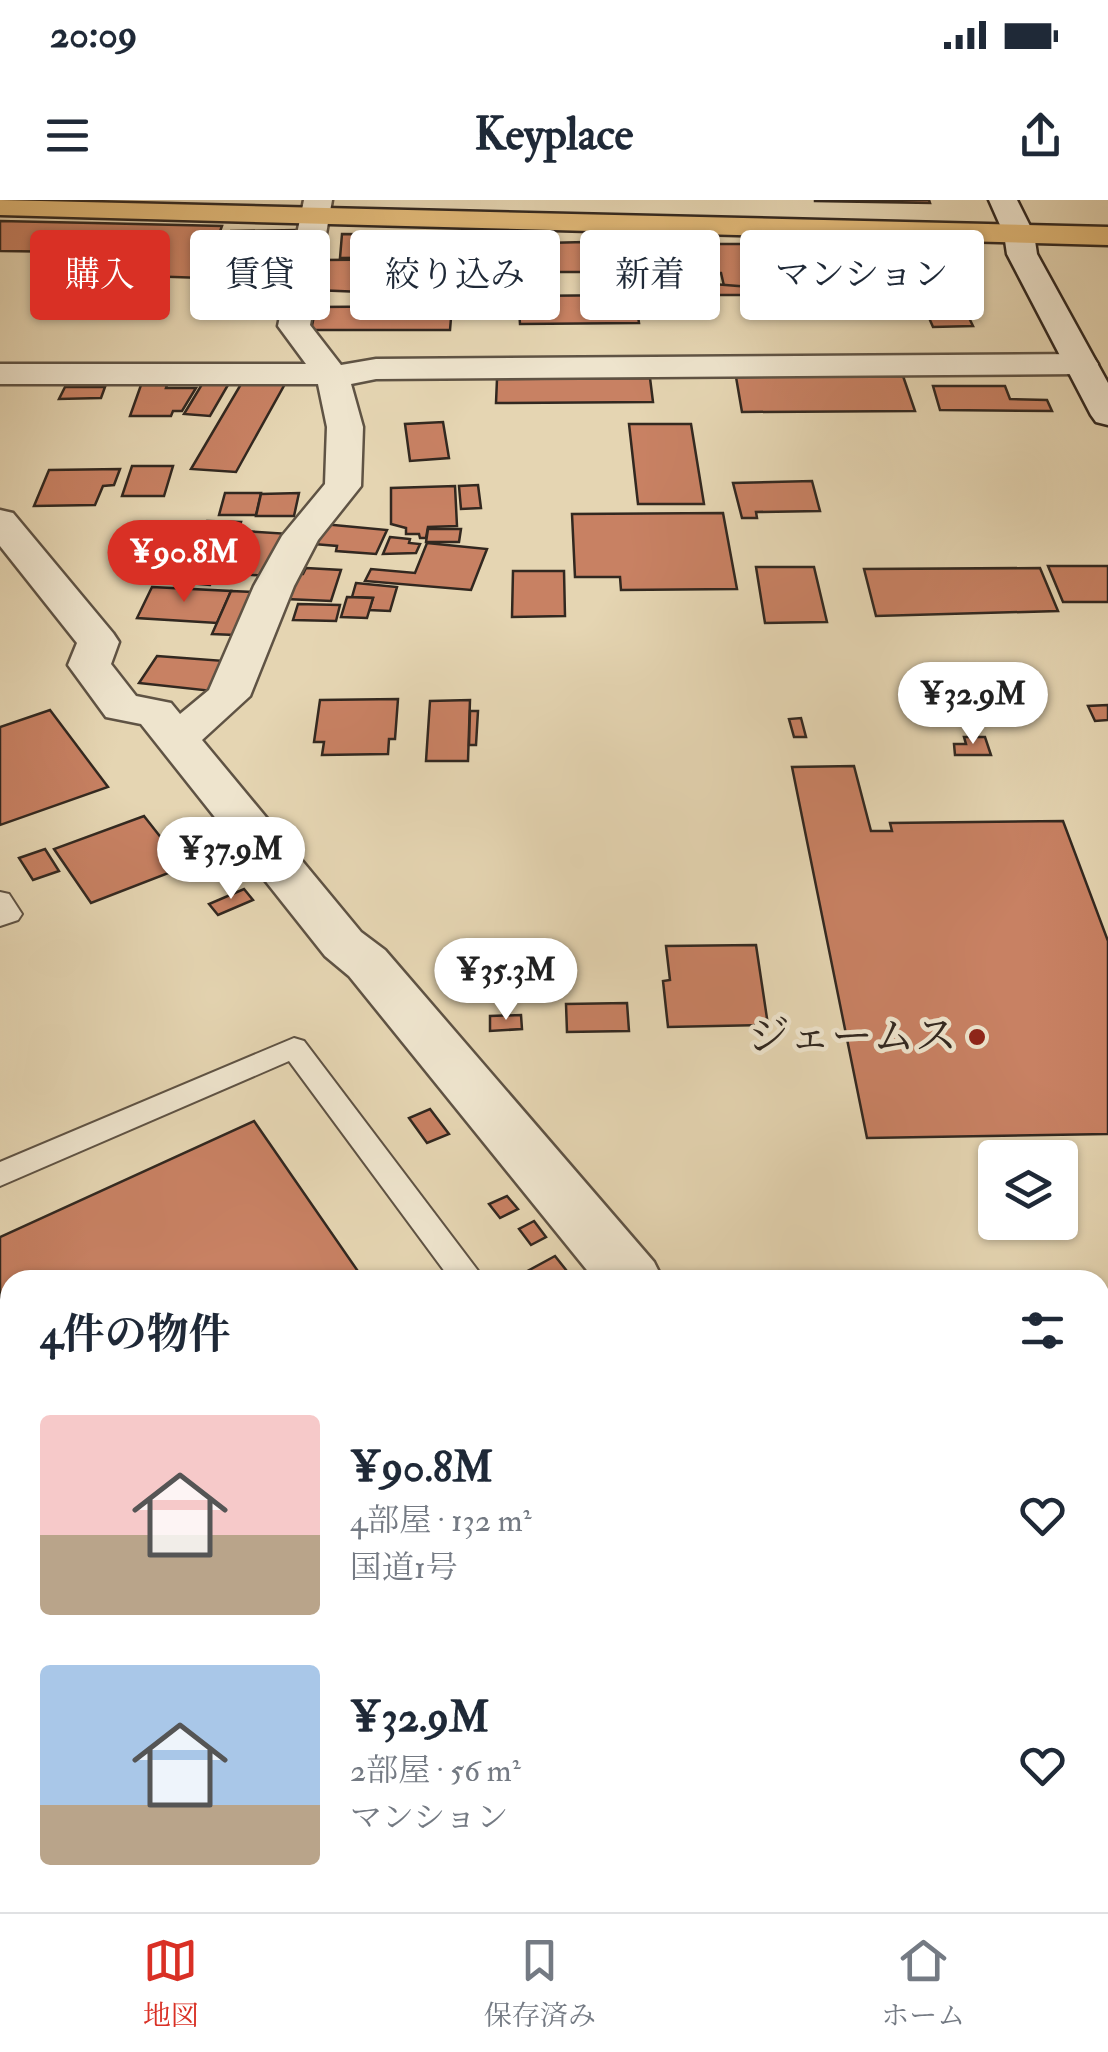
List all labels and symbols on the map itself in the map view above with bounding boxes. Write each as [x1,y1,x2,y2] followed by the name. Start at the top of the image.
[103,520,265,605] pin: ¥90.8M
[892,662,1054,747] pin: ¥32.9M
[150,817,312,902] pin: ¥37.9M
[425,938,587,1023] pin: ¥35.3M
[748,1011,957,1063] place label: ジェームス
[966,1026,988,1048] marker: ジェームス

